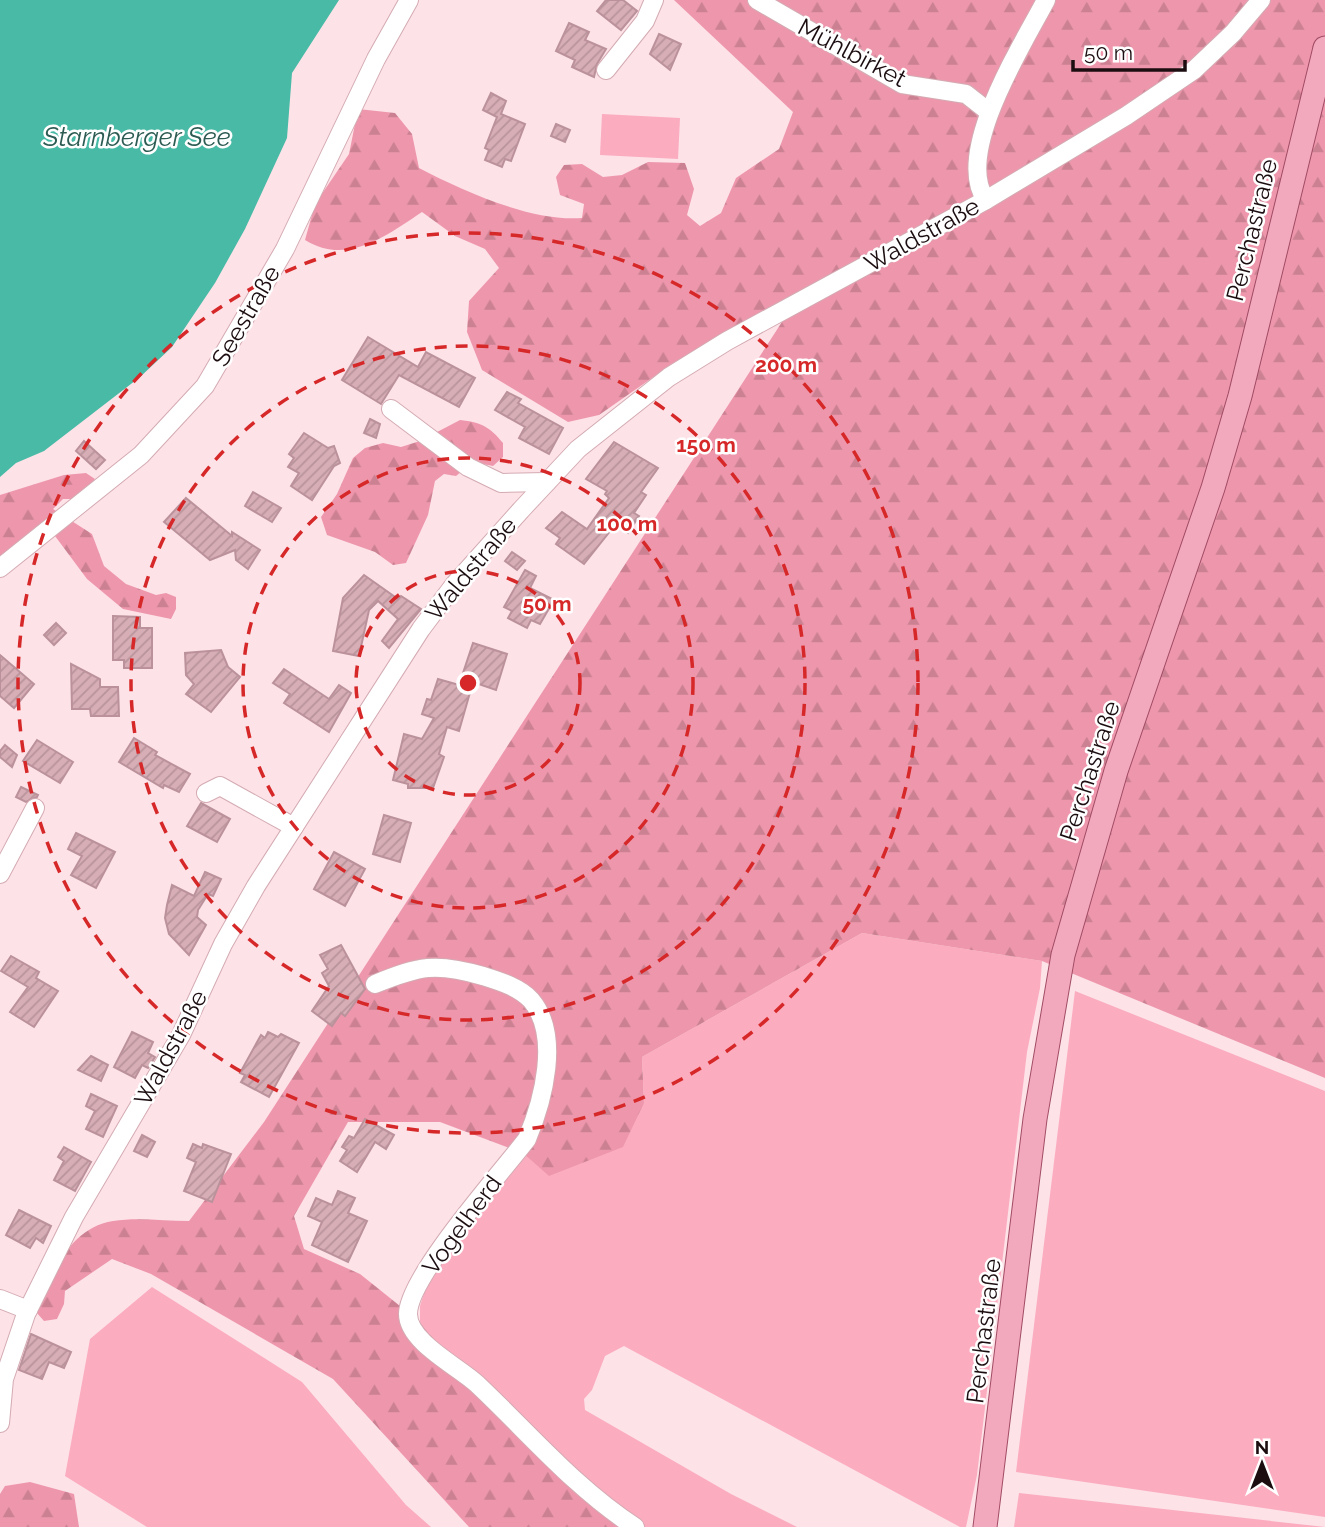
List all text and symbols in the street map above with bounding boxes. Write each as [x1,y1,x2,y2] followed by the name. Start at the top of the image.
[793,12,911,93] street label: Mühlbirket
[1073,28,1185,72] scale bar
[1084,40,1133,65] text: 50 m
[42,122,231,152] water label: Starnberger See
[1220,156,1283,304] street label: Perchastraße
[859,191,984,278] street label: Waldstraße
[205,260,286,371] street label: Seestraße
[755,352,817,377] text: 200 m
[676,432,736,457] text: 150 m
[419,511,522,627] street label: Waldstraße
[597,511,657,536] text: 100 m
[522,591,572,616] text: 50 m
[456,671,480,695] centre of rings
[1053,697,1126,845] street label: Perchastraße
[128,985,213,1111] street label: Waldstraße
[416,1169,507,1280] street label: Vogelherd
[960,1257,1007,1405] street label: Perchastraße
[1227,1429,1297,1499] north arrow
[1255,1436,1269,1458] text: N

